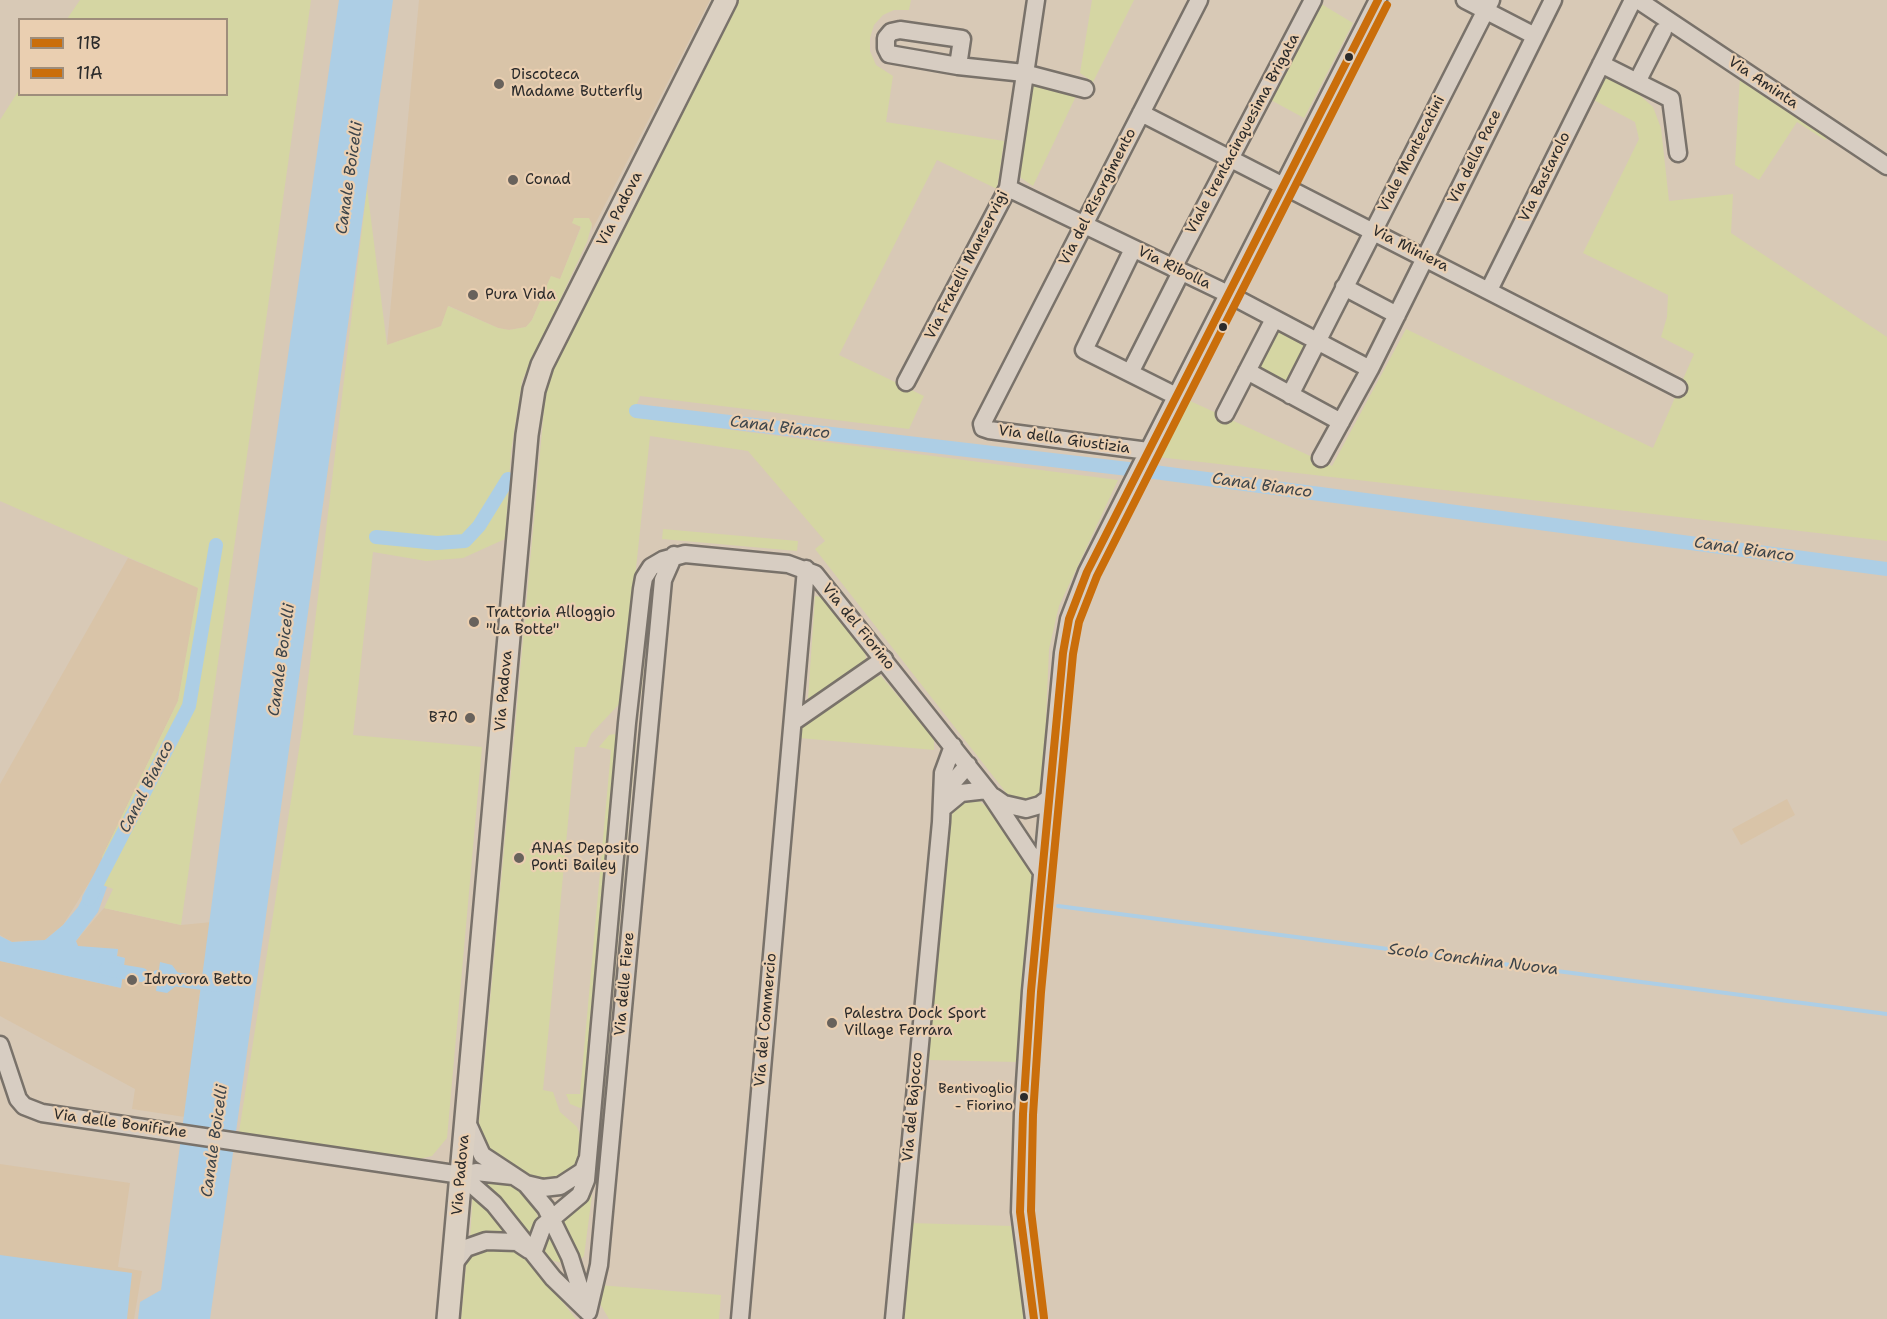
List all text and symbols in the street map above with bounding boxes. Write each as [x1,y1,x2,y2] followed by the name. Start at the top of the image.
[18,18,228,96] legend
[76,31,101,55] text: 11B
[1182,31,1304,237] street label: Viale trentacinquesima Brigata
[1343,51,1355,63] unlabelled marker
[1724,53,1802,113] street label: Via Aminta
[76,61,103,85] text: 11A
[511,66,643,101] place label: Discoteca Madame Butterfly
[492,77,506,91] marker: Discoteca Madame Butterfly
[1375,93,1449,215] street label: Viale Montecatini
[1444,107,1506,207] street label: Via della Pace
[333,120,367,236] water label: Canale Boicelli
[1056,126,1140,268] street label: Via del Risorgimento
[1515,129,1575,225] street label: Via Bastarolo
[594,169,646,249] street label: Via Padova
[525,171,571,189] place label: Conad
[506,173,520,187] marker: Conad
[922,187,1012,343] street label: Via Fratelli Manservigi
[1369,222,1451,276] street label: Via Miniera
[1134,243,1214,293] street label: Via Ribolla
[485,286,556,304] place label: Pura Vida
[466,288,480,302] marker: Pura Vida
[1217,321,1229,333] unlabelled marker
[729,412,831,444] water label: Canal Bianco
[997,422,1131,458] street label: Via della Giustizia
[1211,469,1313,503] water label: Canal Bianco
[1693,533,1795,567] water label: Canal Bianco
[818,580,898,674] street label: Via del Fiorino
[265,602,299,718] water label: Canale Boicelli
[486,604,615,639] place label: Trattoria Alloggio "La Botte"
[467,615,481,629] marker: Trattoria Alloggio "La Botte"
[492,650,516,732] street label: Via Padova
[429,709,458,727] place label: B70
[463,711,477,725] marker: B70
[116,738,178,836] water label: Canal Bianco
[531,840,639,875] place label: ANAS Deposito Ponti Bailey
[512,851,526,865] marker: ANAS Deposito Ponti Bailey
[612,931,638,1037] street label: Via delle Fiere
[1387,940,1559,980] water label: Scolo Conchina Nuova
[751,952,781,1088] street label: Via del Commercio
[144,971,252,989] place label: Idrovora Betto
[125,973,139,987] marker: Idrovora Betto
[844,1005,986,1040] place label: Palestra Dock Sport Village Ferrara
[825,1016,839,1030] marker: Palestra Dock Sport Village Ferrara
[899,1051,927,1163] street label: Via del Bajocco
[938,1081,1013,1114] place label: Bentivoglio - Fiorino
[198,1083,232,1199] water label: Canale Boicelli
[1018,1091,1030,1103] marker: Bentivoglio - Fiorino
[52,1106,188,1142] street label: Via delle Bonifiche
[449,1134,473,1216] street label: Via Padova

